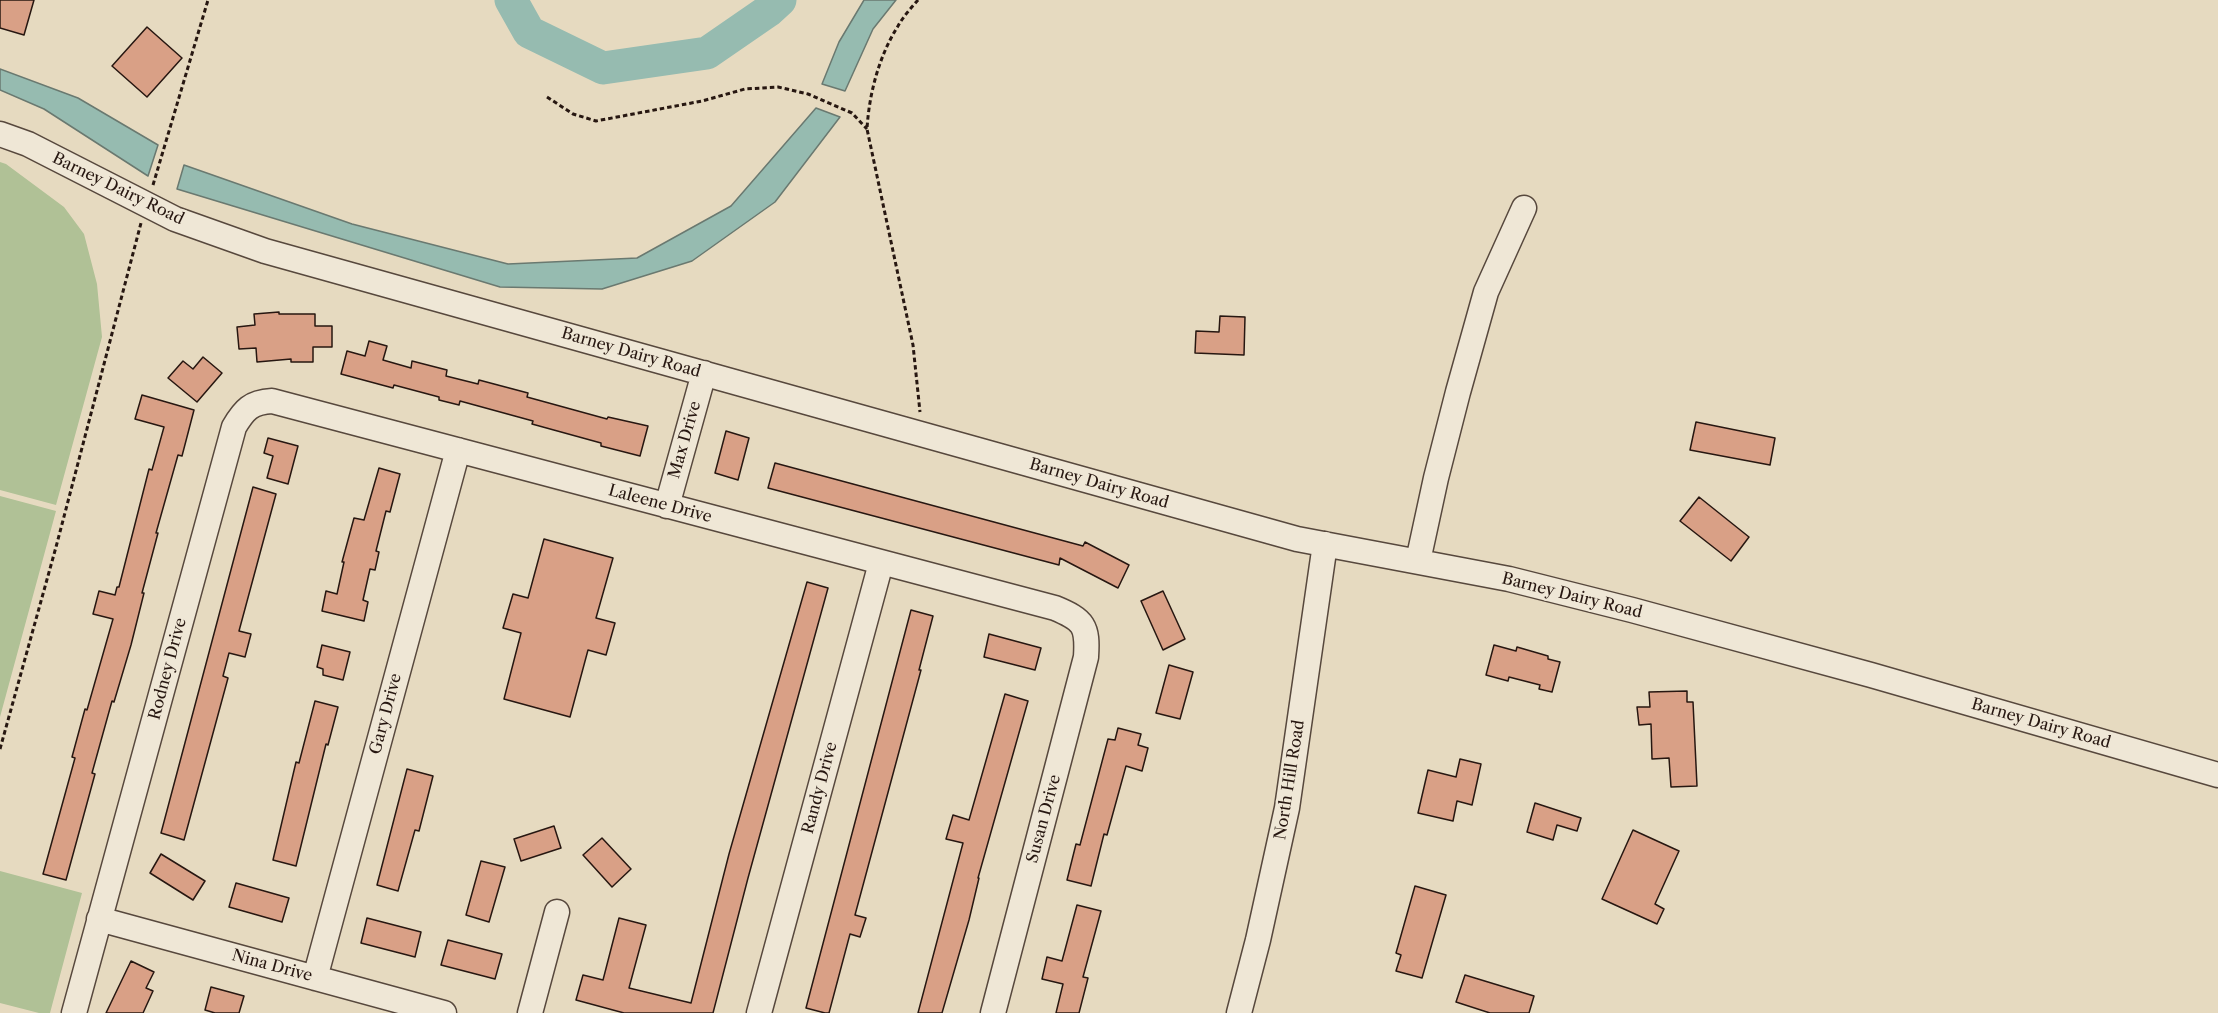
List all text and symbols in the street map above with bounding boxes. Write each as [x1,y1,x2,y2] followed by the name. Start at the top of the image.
[49,149,187,229] street label: Barney Dairy Road
[559,324,703,382] street label: Barney Dairy Road
[665,399,705,481] street label: Max Drive
[1027,455,1171,513] street label: Barney Dairy Road
[606,481,714,527] street label: Laleene Drive
[1500,569,1644,623] street label: Barney Dairy Road
[145,616,191,722] street label: Rodney Drive
[366,672,406,756] street label: Gary Drive
[1969,695,2113,753] street label: Barney Dairy Road
[1271,719,1309,841] street label: North Hill Road
[798,740,842,836] street label: Randy Drive
[1023,773,1065,865] street label: Susan Drive
[230,946,314,986] street label: Nina Drive

